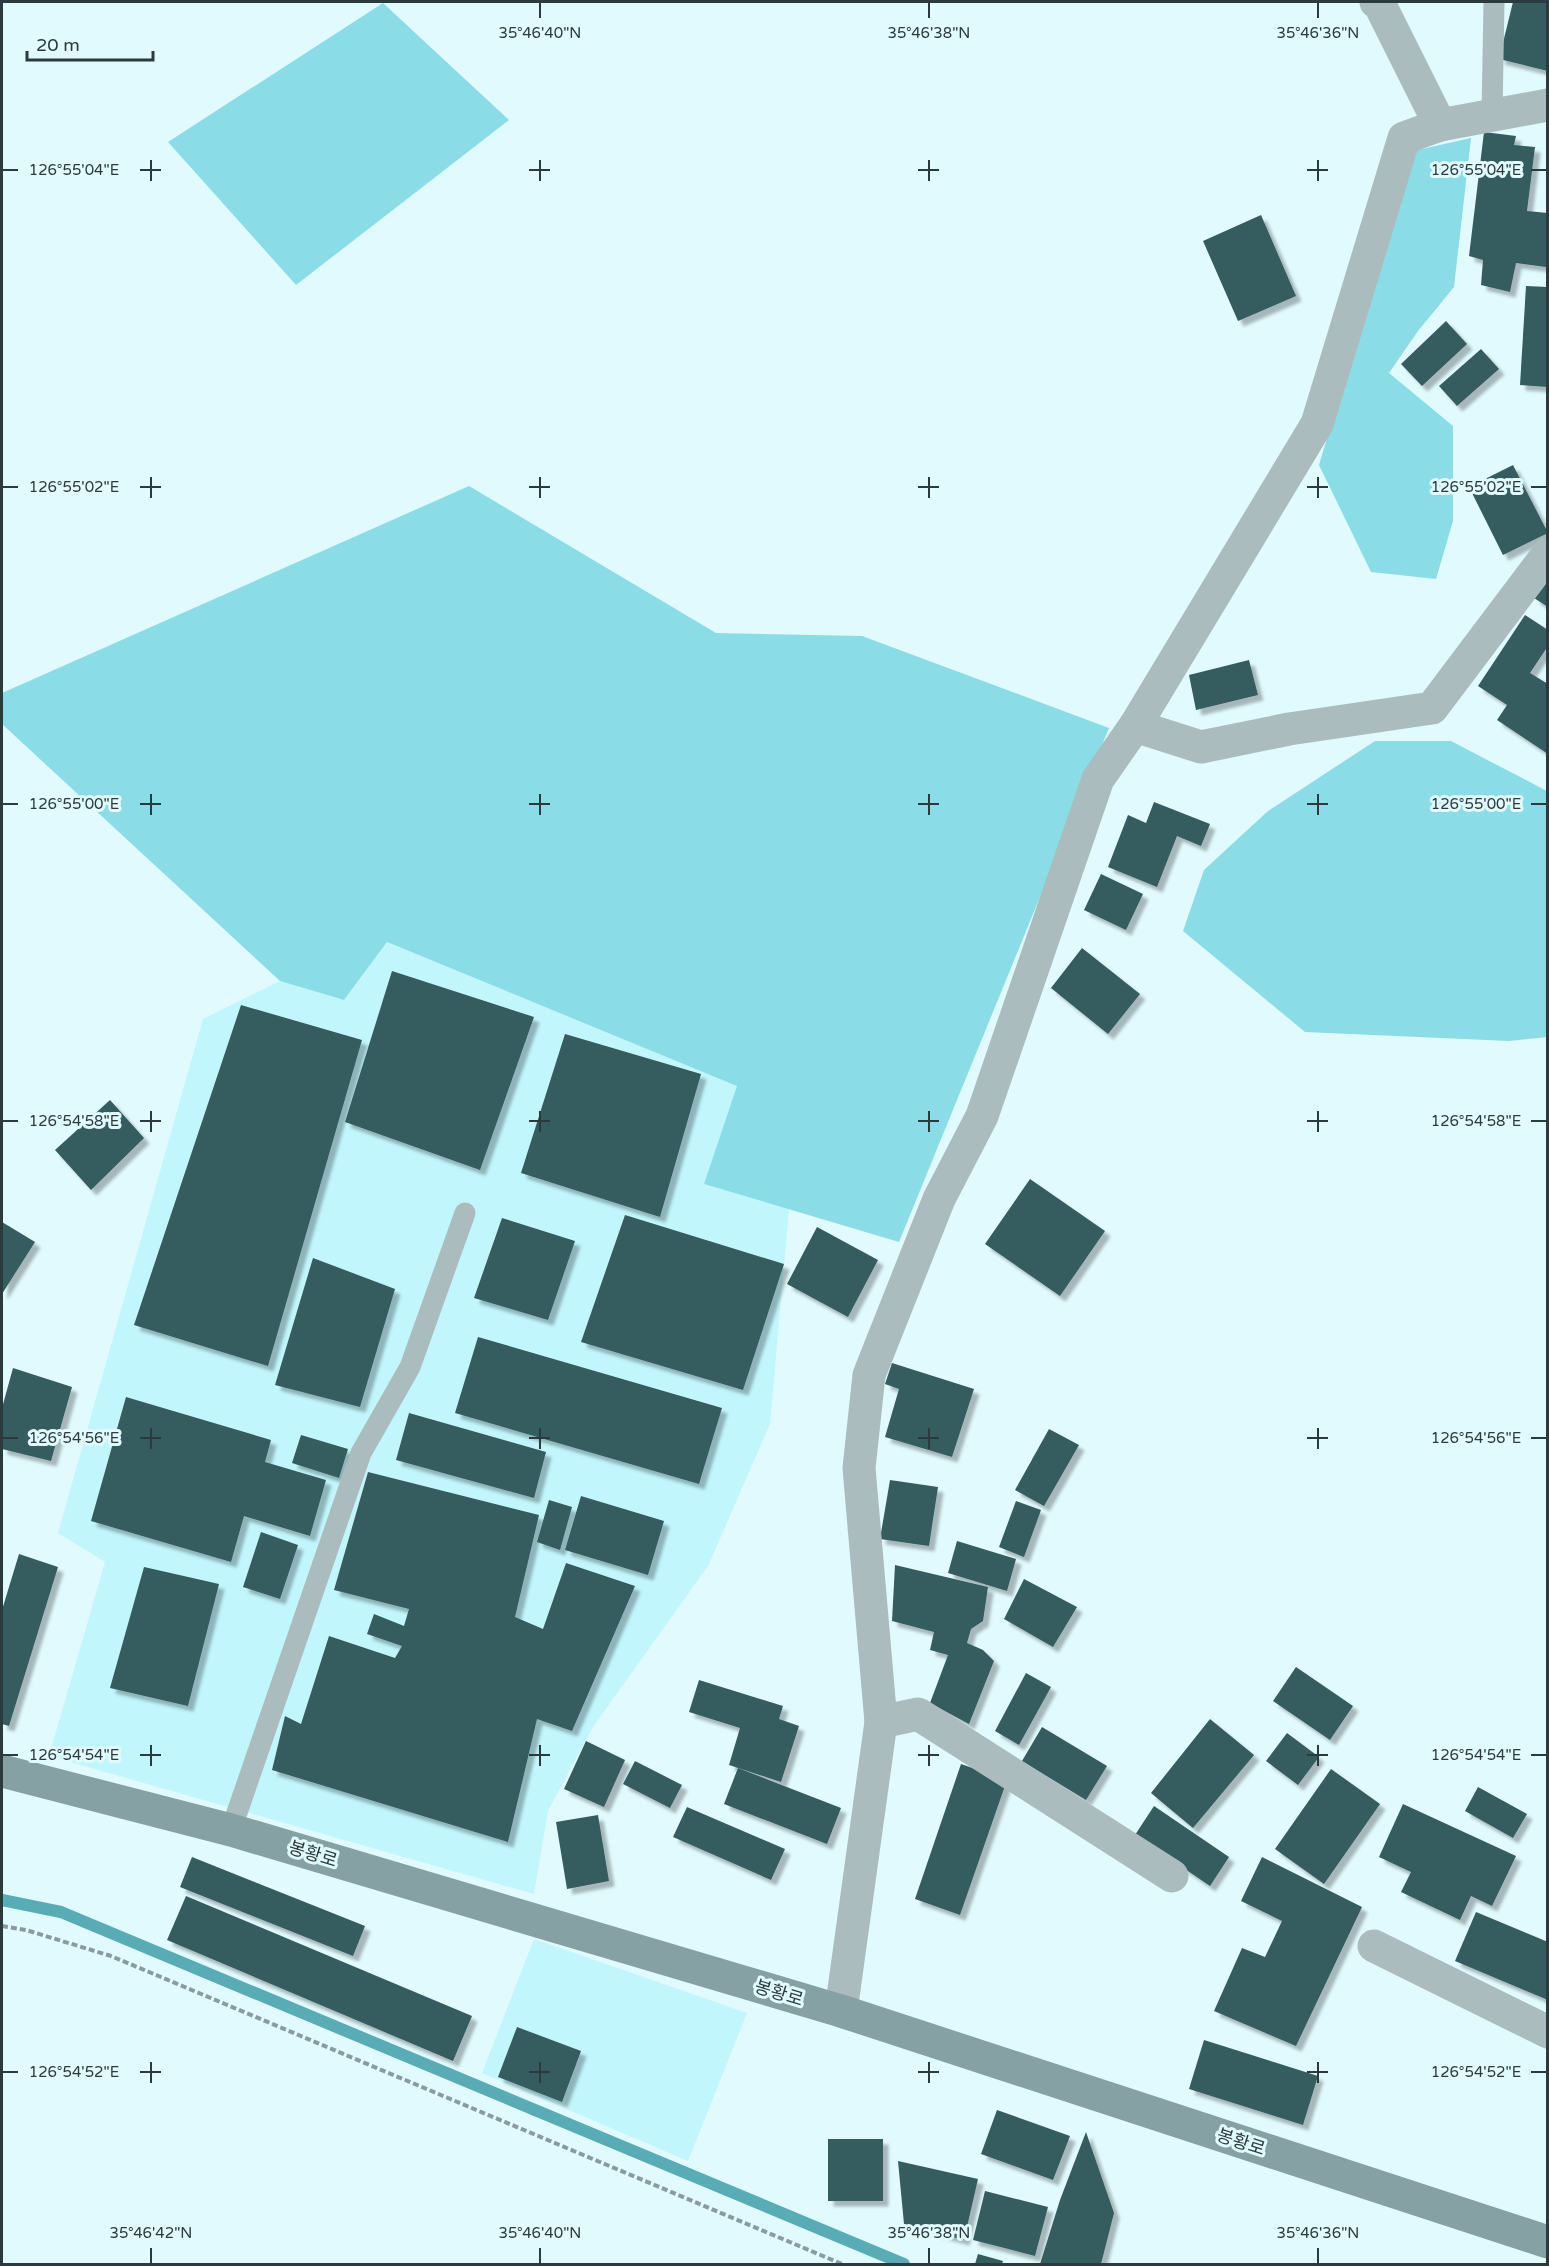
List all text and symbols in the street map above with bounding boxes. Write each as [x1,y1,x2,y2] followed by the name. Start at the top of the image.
[27,24,153,62] scale bar
[499,24,581,42] text: 35°46'40"N
[888,24,970,42] text: 35°46'38"N
[1277,24,1359,42] text: 35°46'36"N
[36,34,80,56] text: 20 m
[29,161,119,179] text: 126°55'04"E
[1431,161,1521,179] text: 126°55'04"E
[29,478,119,496] text: 126°55'02"E
[1431,478,1521,496] text: 126°55'02"E
[29,795,119,813] text: 126°55'00"E
[1431,795,1521,813] text: 126°55'00"E
[29,1112,119,1130] text: 126°54'58"E
[1431,1112,1521,1130] text: 126°54'58"E
[29,1429,119,1447] text: 126°54'56"E
[1431,1429,1521,1447] text: 126°54'56"E
[29,1746,119,1764] text: 126°54'54"E
[1431,1746,1521,1764] text: 126°54'54"E
[286,1836,340,1872] street label: 봉황로
[752,1975,806,2011] street label: 봉황로
[29,2063,119,2081] text: 126°54'52"E
[1431,2063,1521,2081] text: 126°54'52"E
[1214,2124,1268,2160] street label: 봉황로
[110,2224,192,2242] text: 35°46'42"N
[499,2224,581,2242] text: 35°46'40"N
[888,2224,970,2242] text: 35°46'38"N
[1277,2224,1359,2242] text: 35°46'36"N

